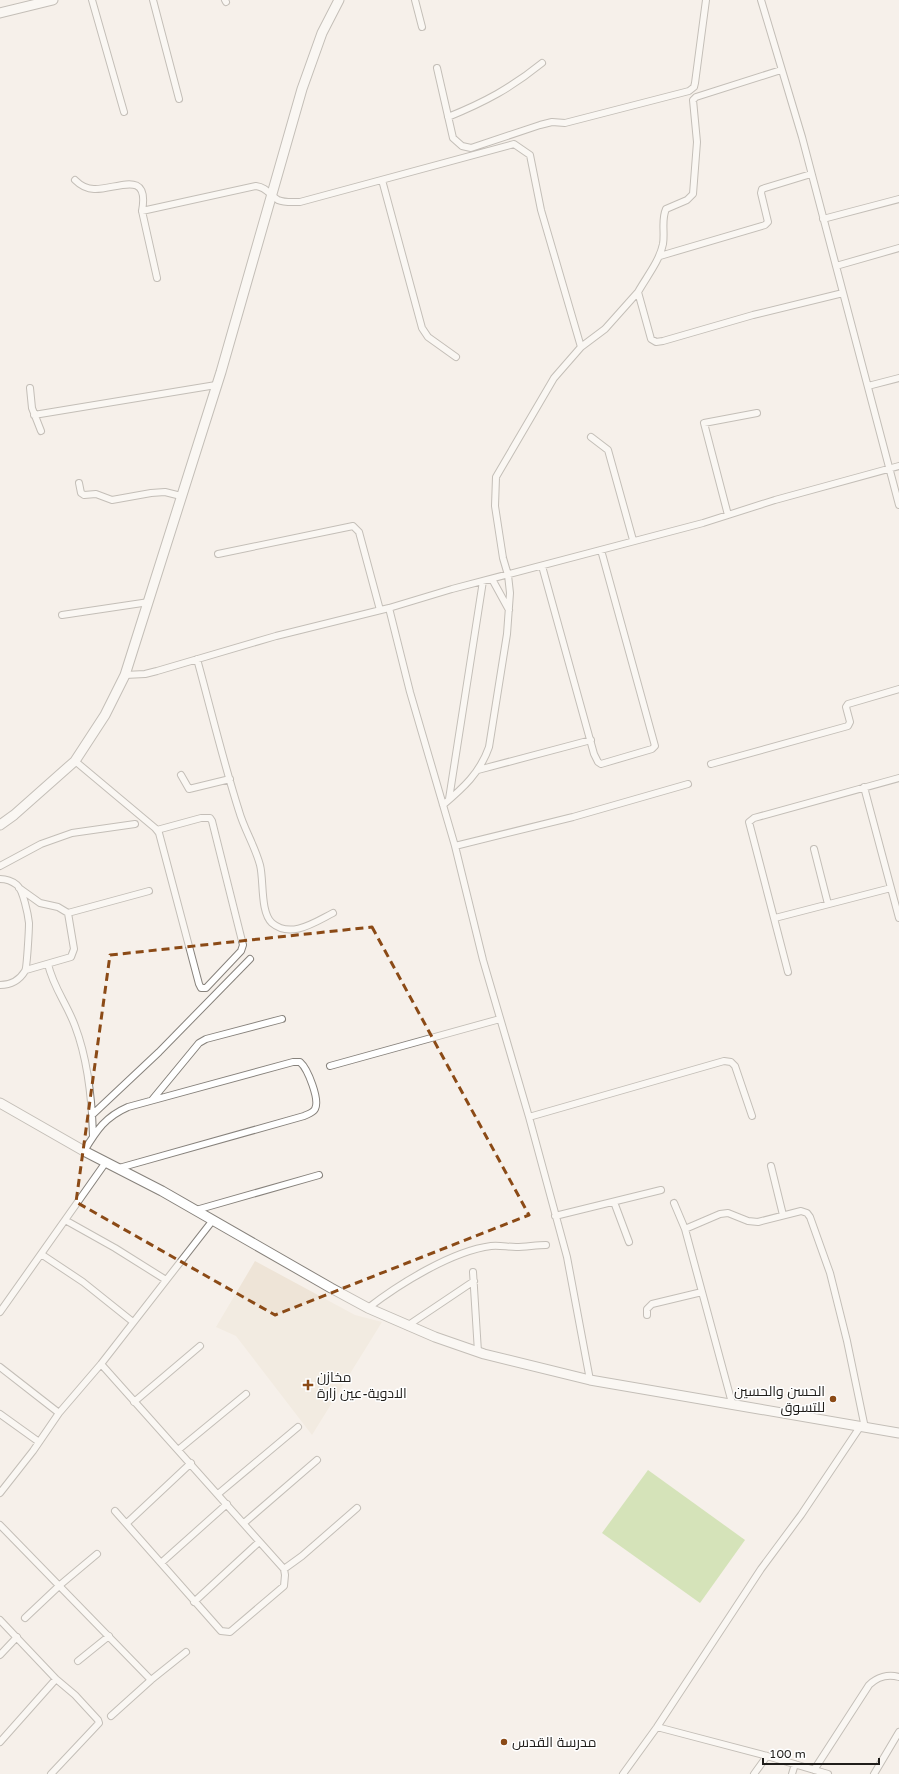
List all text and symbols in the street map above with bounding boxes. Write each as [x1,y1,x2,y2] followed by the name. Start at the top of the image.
[317,1369,407,1402] place label: مخازن الادوية-عين زارة
[302,1379,314,1391] marker: مخازن الادوية-عين زارة
[734,1383,825,1416] place label: الحسن والحسين للتسوق
[828,1394,838,1404] marker: الحسن والحسين للتسوق
[512,1734,596,1751] place label: مدرسة القدس
[499,1737,509,1747] marker: مدرسة القدس
[763,1740,879,1766] scale bar
[769,1747,806,1761] text: 100 m

